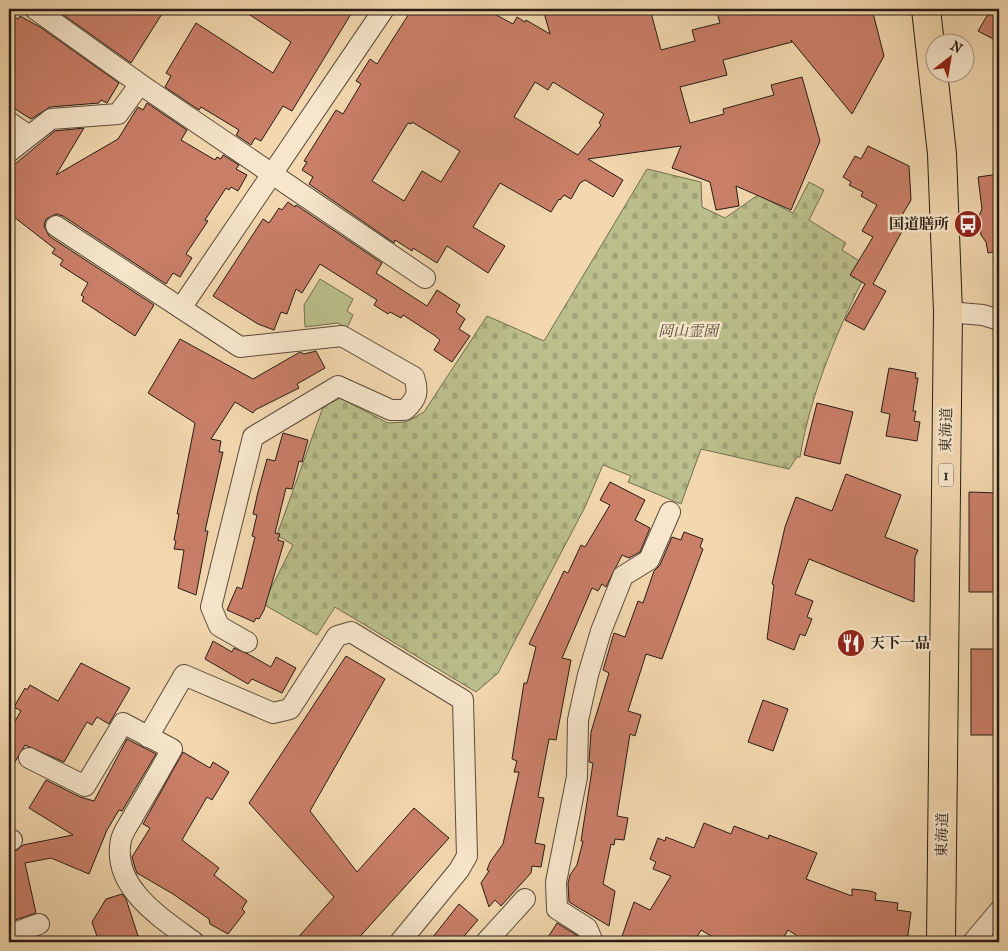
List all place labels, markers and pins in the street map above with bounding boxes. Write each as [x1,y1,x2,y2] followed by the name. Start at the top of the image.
[953,209,983,239] bus stop icon: 国道膳所
[889,215,949,233] place label: 国道膳所
[836,628,866,658] restaurant icon: 天下一品
[870,634,930,652] place label: 天下一品

